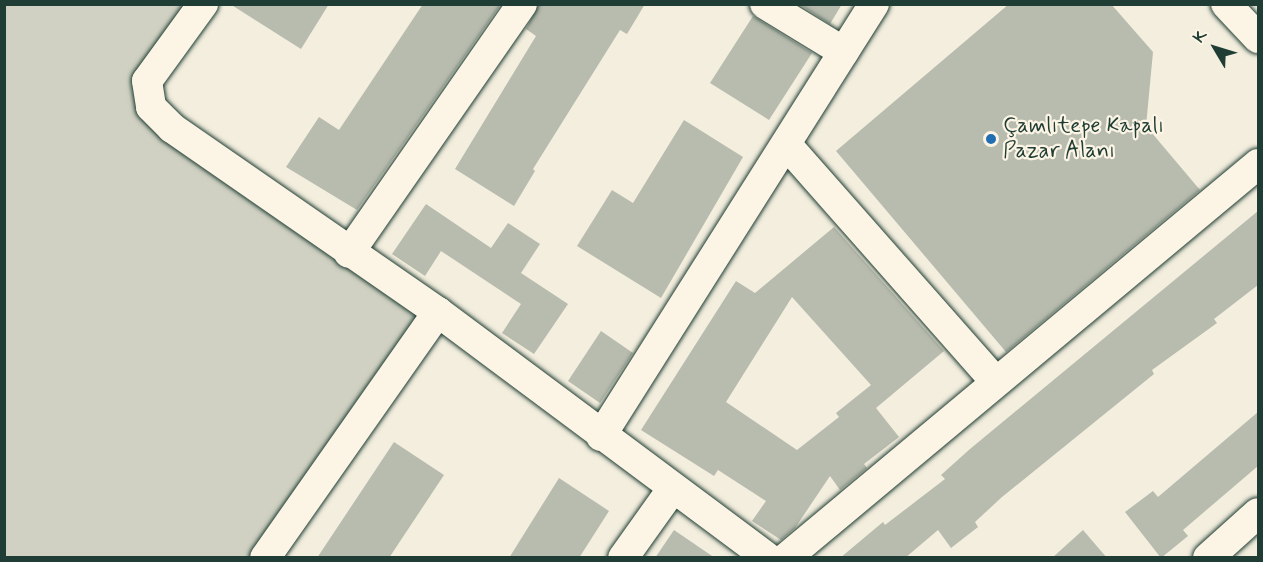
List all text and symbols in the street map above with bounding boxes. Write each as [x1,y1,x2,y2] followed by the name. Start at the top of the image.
[1185,18,1245,78] north arrow
[1189,26,1212,48] text: K
[1003,113,1163,164] place label: Çamlıtepe Kapalı Pazar Alanı
[984,132,998,146] marker: Çamlıtepe Kapalı Pazar Alanı

